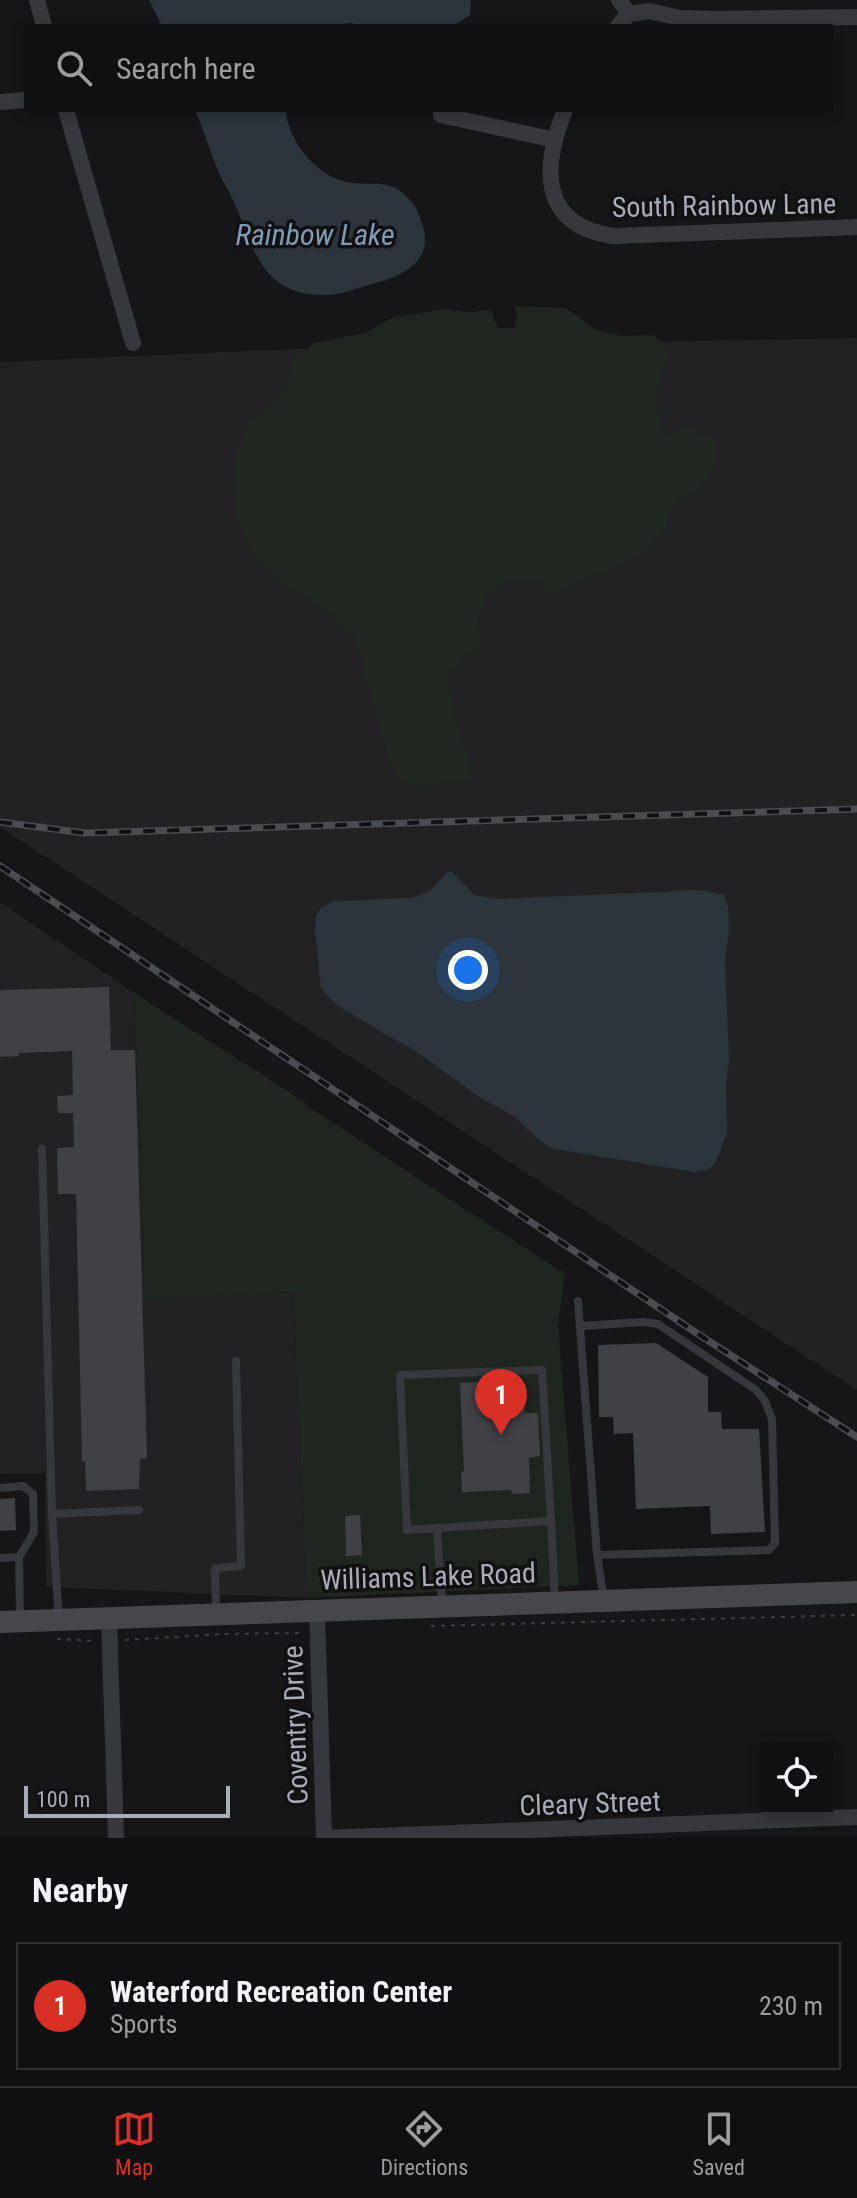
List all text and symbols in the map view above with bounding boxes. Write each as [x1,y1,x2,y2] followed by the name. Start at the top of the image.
[24,24,833,112] search box
[52,46,96,90] icon: search
[116,51,256,86] text: Search here
[611,187,837,224] street label: South Rainbow Lane
[235,217,395,252] water label: Rainbow Lake
[448,950,488,990] your location
[475,1369,527,1435] pin: 1
[320,1556,536,1597] street label: Williams Lake Road
[276,1645,315,1805] street label: Coventry Drive
[761,1742,833,1814] map controls
[761,1742,833,1814] button: locate
[24,1782,230,1818] scale bar
[519,1785,661,1822] street label: Cleary Street
[36,1787,90,1812] text: 100 m
[32,1870,128,1910] text: Nearby
[110,1974,452,2009] text: Waterford Recreation Center
[53,1991,67,2021] text: 1
[759,1991,823,2021] text: 230 m
[110,2009,177,2039] text: Sports
[112,2107,156,2180] tab: Map
[380,2107,468,2180] tab: Directions
[693,2107,745,2180] tab: Saved

